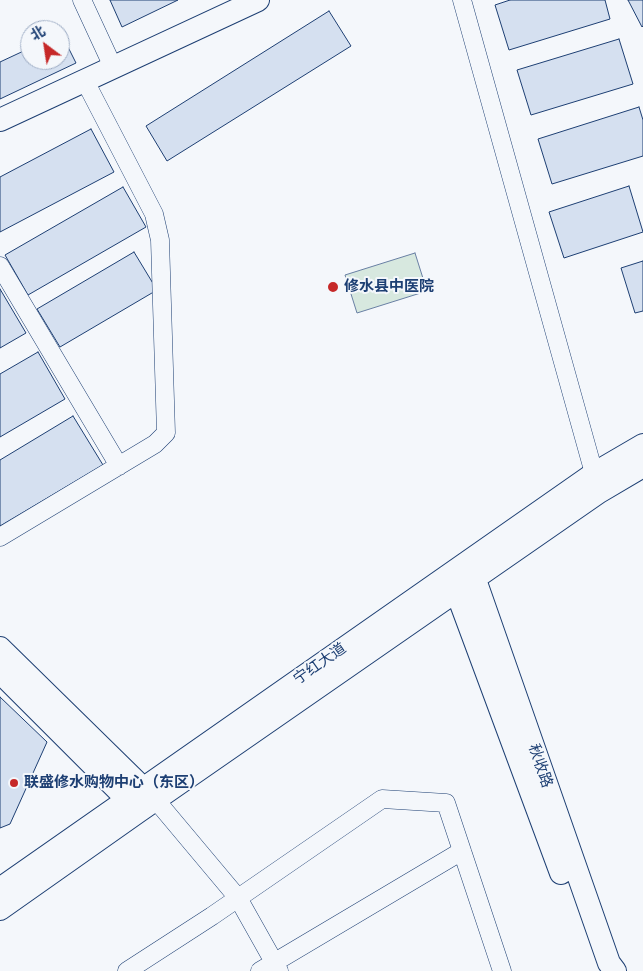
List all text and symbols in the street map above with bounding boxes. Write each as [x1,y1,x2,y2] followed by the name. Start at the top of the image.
[20,20,70,70] north arrow
[27,22,48,44] text: 北
[344,278,434,296] place label: 修水县中医院
[326,280,340,294] marker: 修水县中医院
[290,639,350,689] street label: 宁红大道
[524,742,556,790] street label: 秋收路
[24,774,204,792] place label: 联盛修水购物中心（东区）
[8,777,20,789] marker: 联盛修水购物中心（东区）

